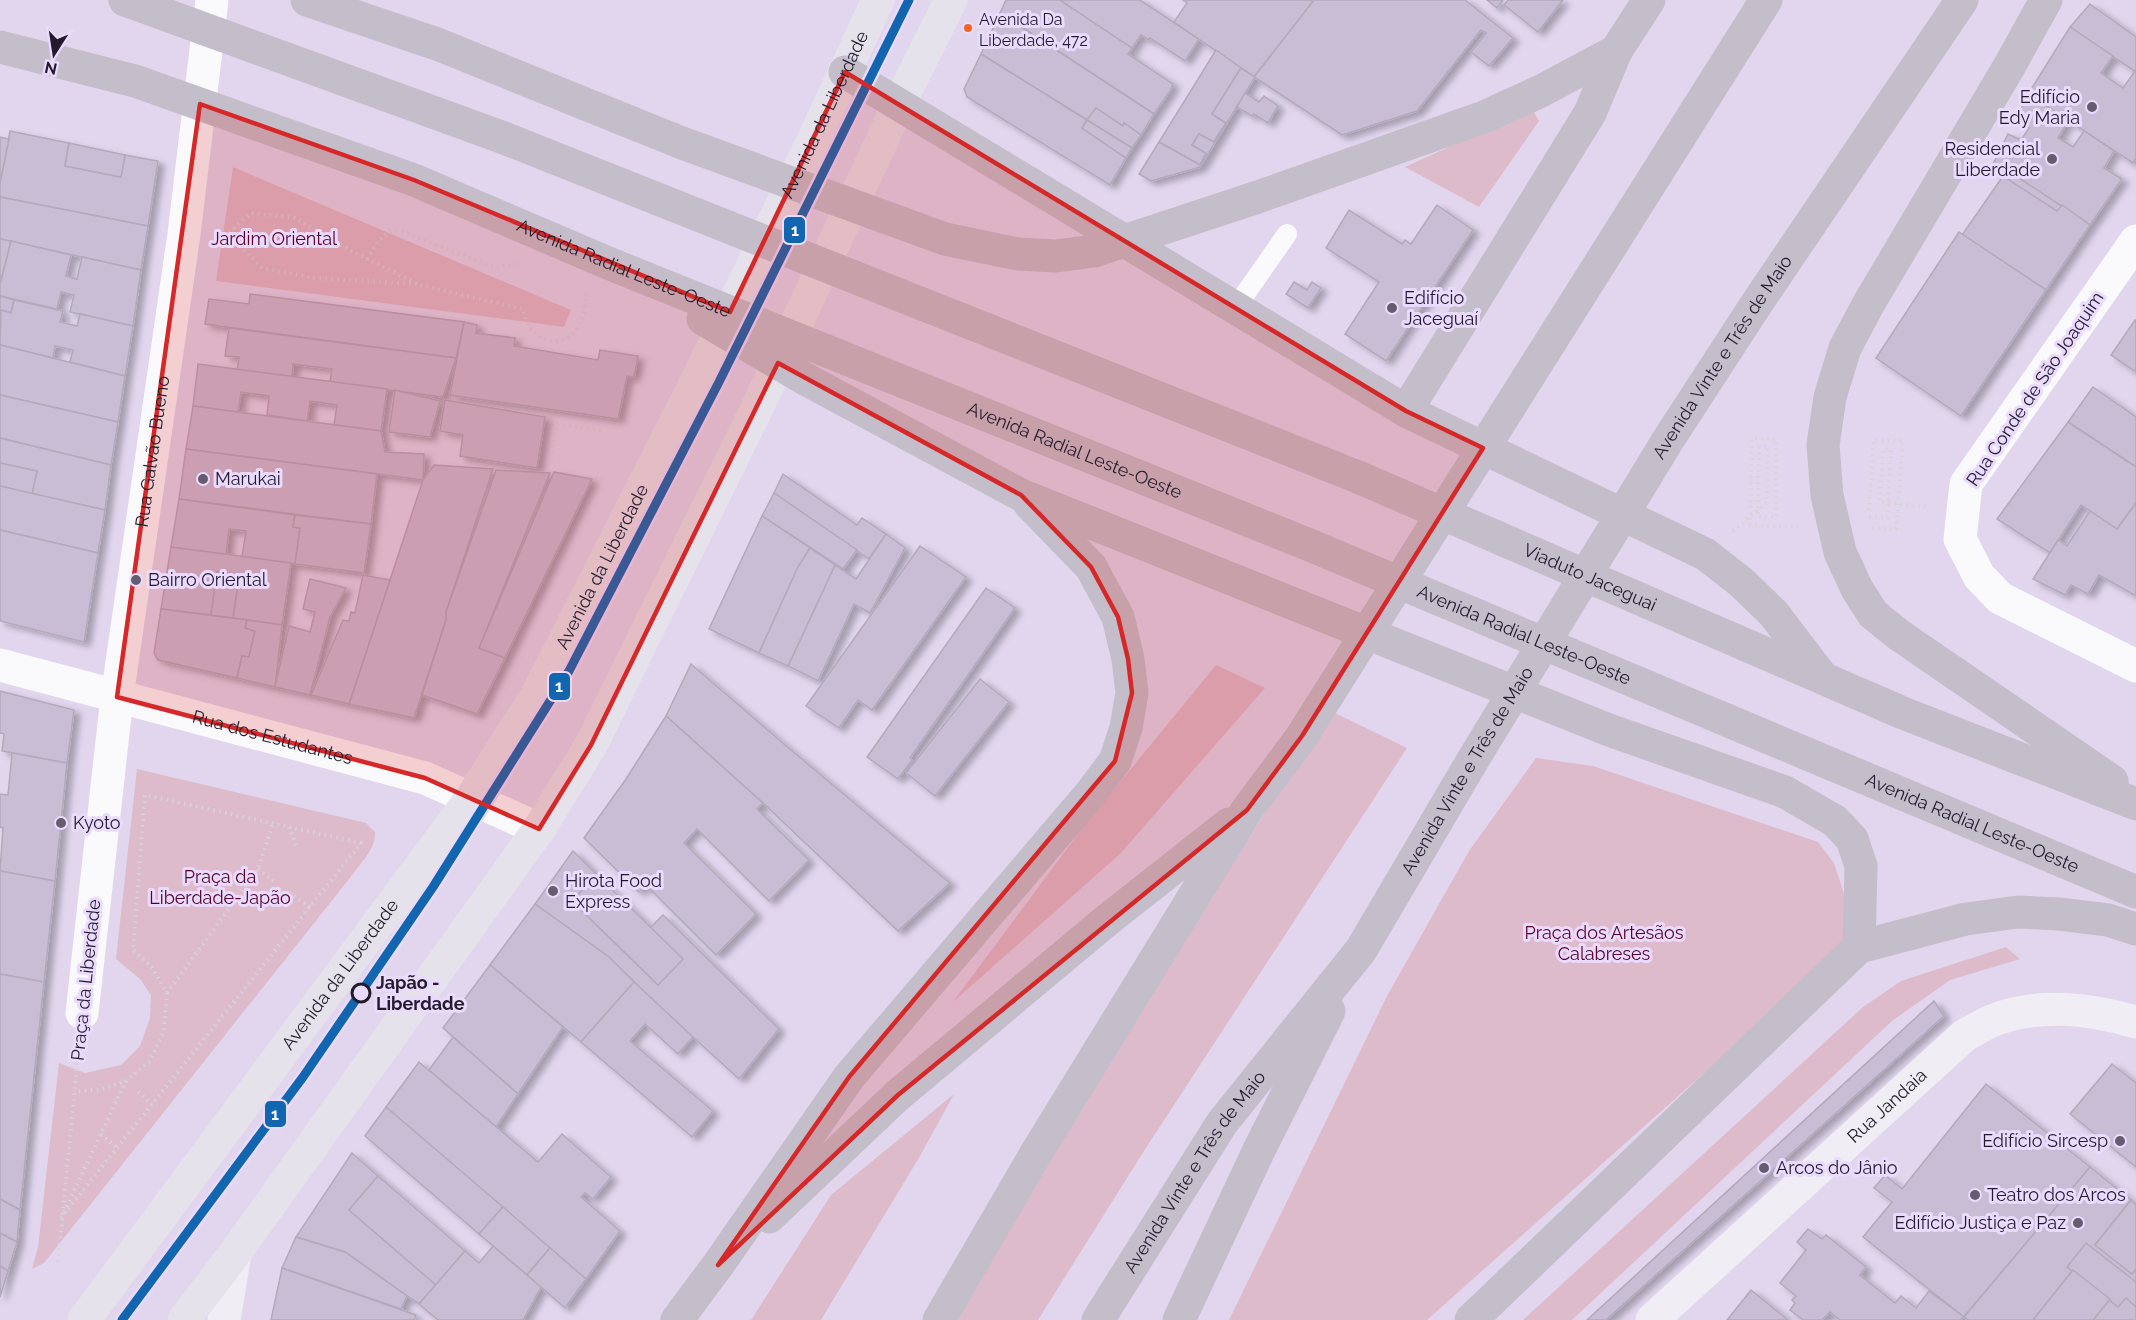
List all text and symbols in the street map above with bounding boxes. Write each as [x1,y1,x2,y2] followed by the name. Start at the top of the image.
[979,10,1088,50] place label: Avenida Da Liberdade, 472
[962,22,974,34] marker: Avenida Da Liberdade, 472
[24,24,84,84] north arrow
[776,27,872,201] street label: Avenida da Liberdade
[43,58,59,79] text: N
[1999,86,2080,128] place label: Edifício Edy Maria
[2085,100,2099,114] marker: Edifício Edy Maria
[1945,138,2040,180] place label: Residencial Liberdade
[2045,152,2059,166] marker: Residencial Liberdade
[514,214,735,322] street label: Avenida Radial Leste-Oeste
[783,216,806,244] line badge: 1
[791,221,799,240] text: 1
[211,228,337,249] park label: Jardim Oriental
[1648,251,1796,463] street label: Avenida Vinte e Três de Maio
[1404,287,1478,329] place label: Edifício Jaceguaí
[1962,288,2108,490] street label: Rua Conde de São Joaquim
[1385,301,1399,315] marker: Edifício Jaceguaí
[131,374,173,529] street label: Rua Galvão Bueno
[964,397,1186,503] street label: Avenida Radial Leste-Oeste
[215,468,281,489] place label: Marukai
[196,472,210,486] marker: Marukai
[551,480,652,652] street label: Avenida da Liberdade
[1520,539,1660,615] street label: Viaduto Jaceguai
[148,569,267,590] place label: Bairro Oriental
[129,573,143,587] marker: Bairro Oriental
[1414,580,1635,689] street label: Avenida Radial Leste-Oeste
[1397,662,1537,879] street label: Avenida Vinte e Três de Maio
[548,672,571,701] line badge: 1
[555,677,563,696] text: 1
[190,706,355,768] street label: Rua dos Estudantes
[1862,769,2083,877] street label: Avenida Radial Leste-Oeste
[73,812,121,833] place label: Kyoto
[54,816,68,830] marker: Kyoto
[149,866,291,908] park label: Praça da Liberdade-Japão
[565,870,662,912] place label: Hirota Food Express
[546,884,560,898] marker: Hirota Food Express
[277,895,403,1054] street label: Avenida da Liberdade
[67,898,104,1062] street label: Praça da Liberdade
[1524,922,1684,964] park label: Praça dos Artesãos Calabreses
[376,972,465,1014] place label: Japão - Liberdade
[351,983,371,1003] marker: Japão - Liberdade
[1843,1064,1931,1147] street label: Rua Jandaia
[1119,1066,1270,1277] street label: Avenida Vinte e Três de Maio
[264,1100,287,1128] line badge: 1
[271,1105,279,1124] text: 1
[1982,1130,2108,1151] place label: Edifício Sircesp
[2113,1134,2127,1148] marker: Edifício Sircesp
[1776,1157,1898,1178] place label: Arcos do Jânio
[1757,1161,1771,1175] marker: Arcos do Jânio
[1987,1184,2126,1205] place label: Teatro dos Arcos
[1968,1188,1982,1202] marker: Teatro dos Arcos
[1895,1212,2066,1233] place label: Edifício Justiça e Paz
[2071,1216,2085,1230] marker: Edifício Justiça e Paz

